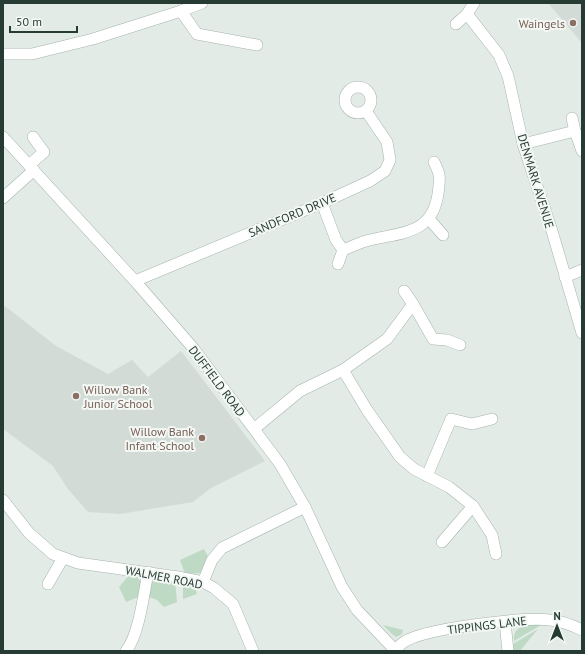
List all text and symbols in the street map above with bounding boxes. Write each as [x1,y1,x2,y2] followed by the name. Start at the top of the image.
[10,8,77,34] scale bar
[16,14,42,29] text: 50 m
[519,16,565,31] place label: Waingels
[568,18,578,28] marker: Waingels
[515,132,557,230] street label: DENMARK AVENUE
[246,190,338,240] street label: SANDFORD DRIVE
[186,343,249,419] street label: DUFFIELD ROAD
[83,382,153,411] place label: Willow Bank Junior School
[71,391,81,401] marker: Willow Bank Junior School
[126,424,194,453] place label: Willow Bank Infant School
[197,433,207,443] marker: Willow Bank Infant School
[124,562,204,592] street label: WALMER ROAD
[537,606,577,646] north arrow
[553,609,561,623] text: N
[446,613,528,637] street label: TIPPINGS LANE

